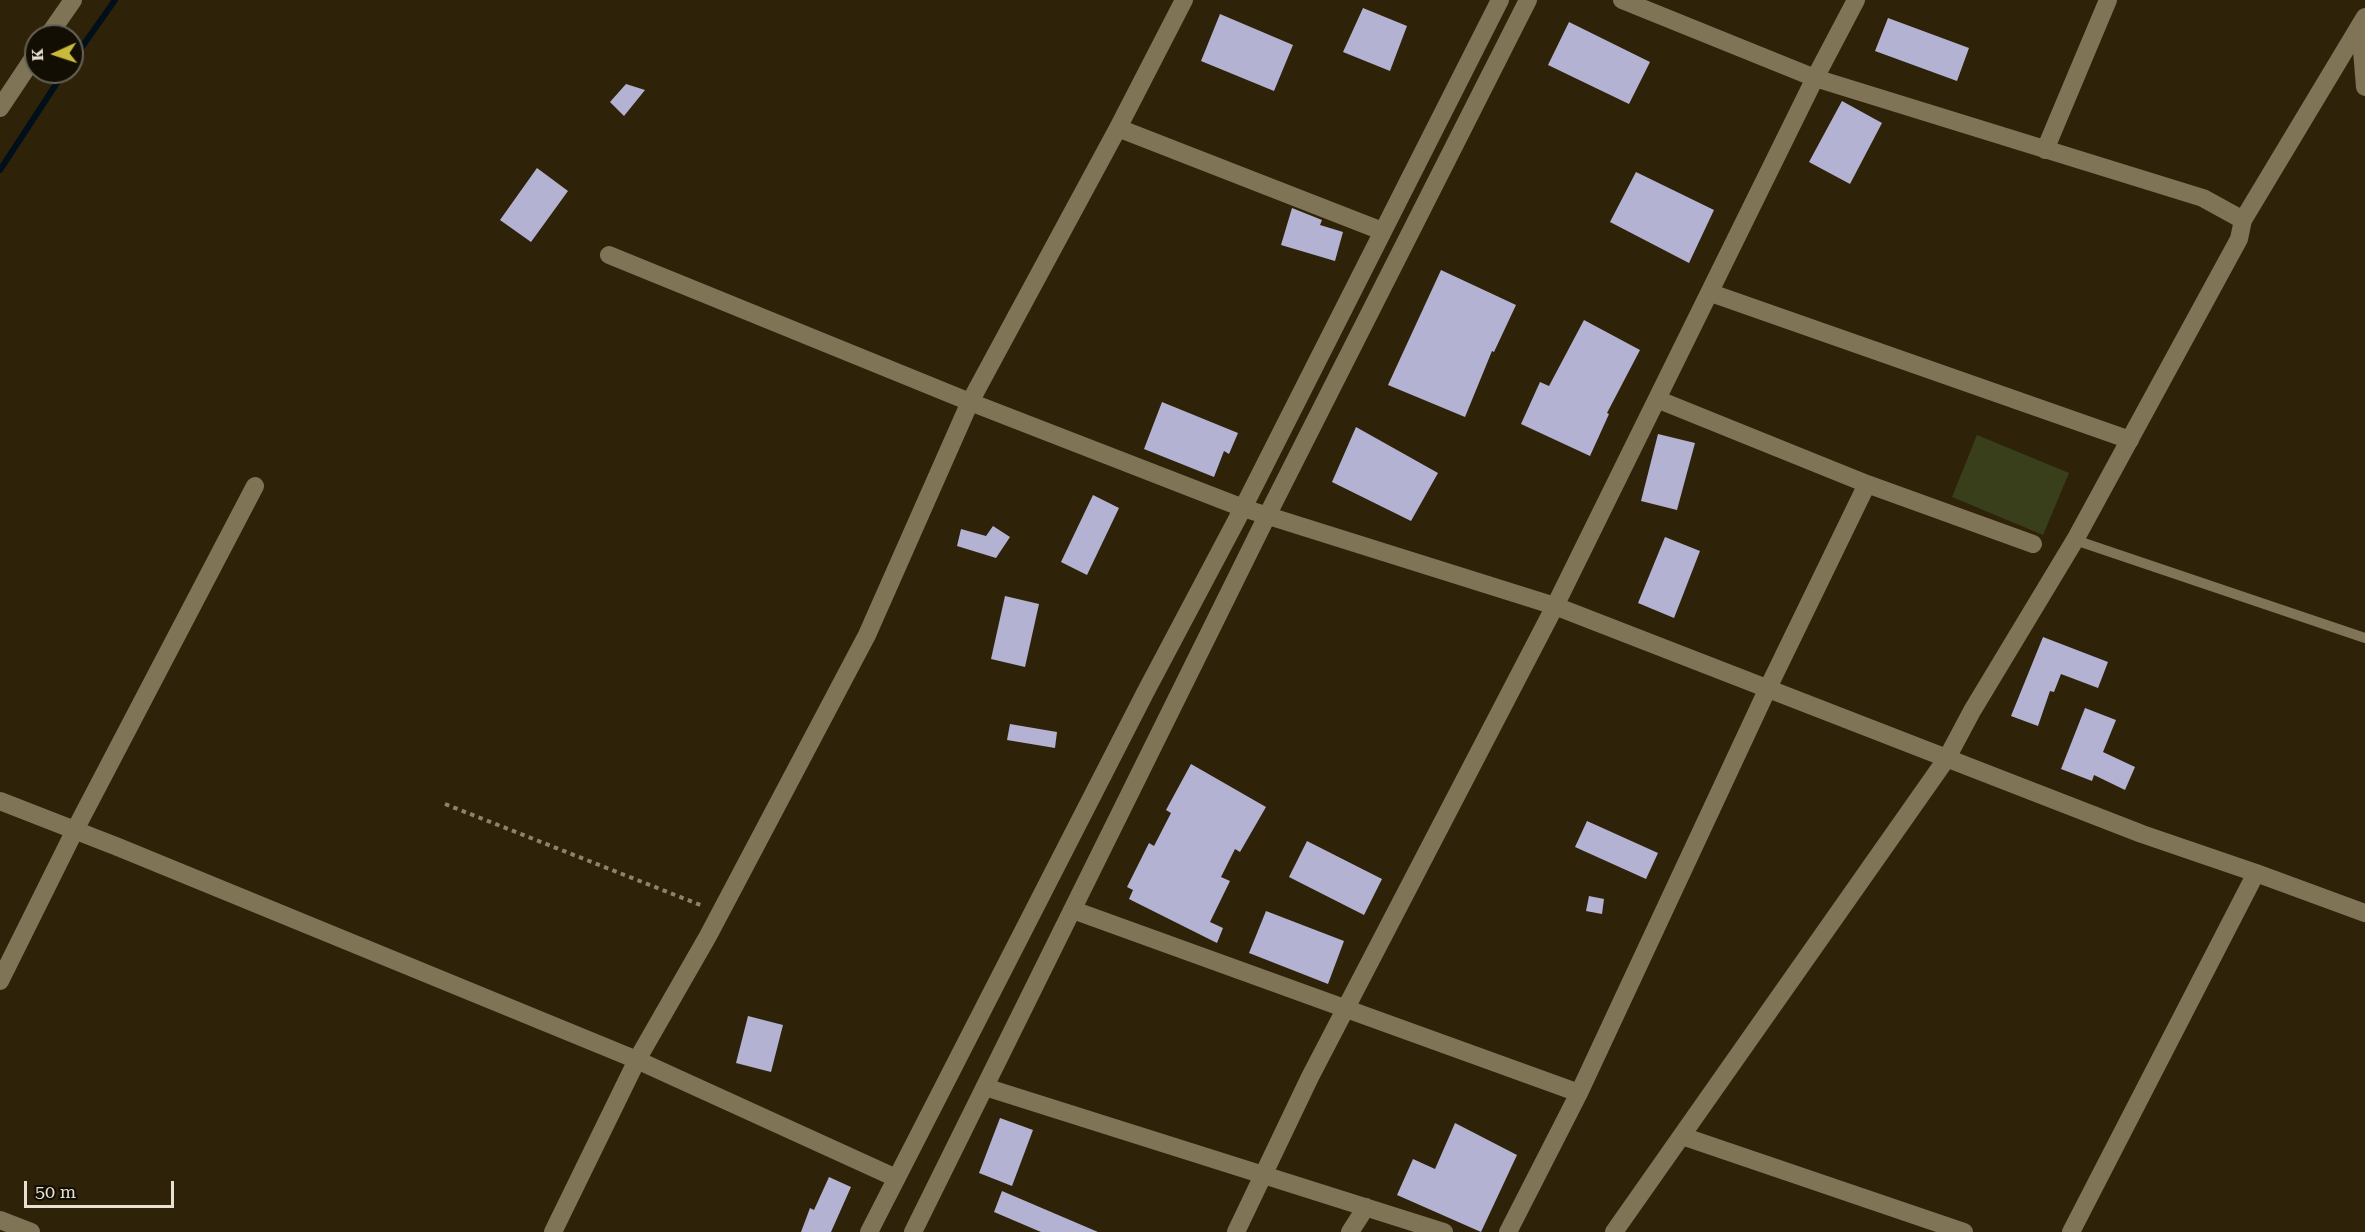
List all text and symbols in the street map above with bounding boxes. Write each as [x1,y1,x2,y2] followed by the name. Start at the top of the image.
[24,24,84,84] north arrow
[28,48,47,62] text: K
[27,1169,177,1207] scale bar
[35,1181,76,1202] text: 50 m

